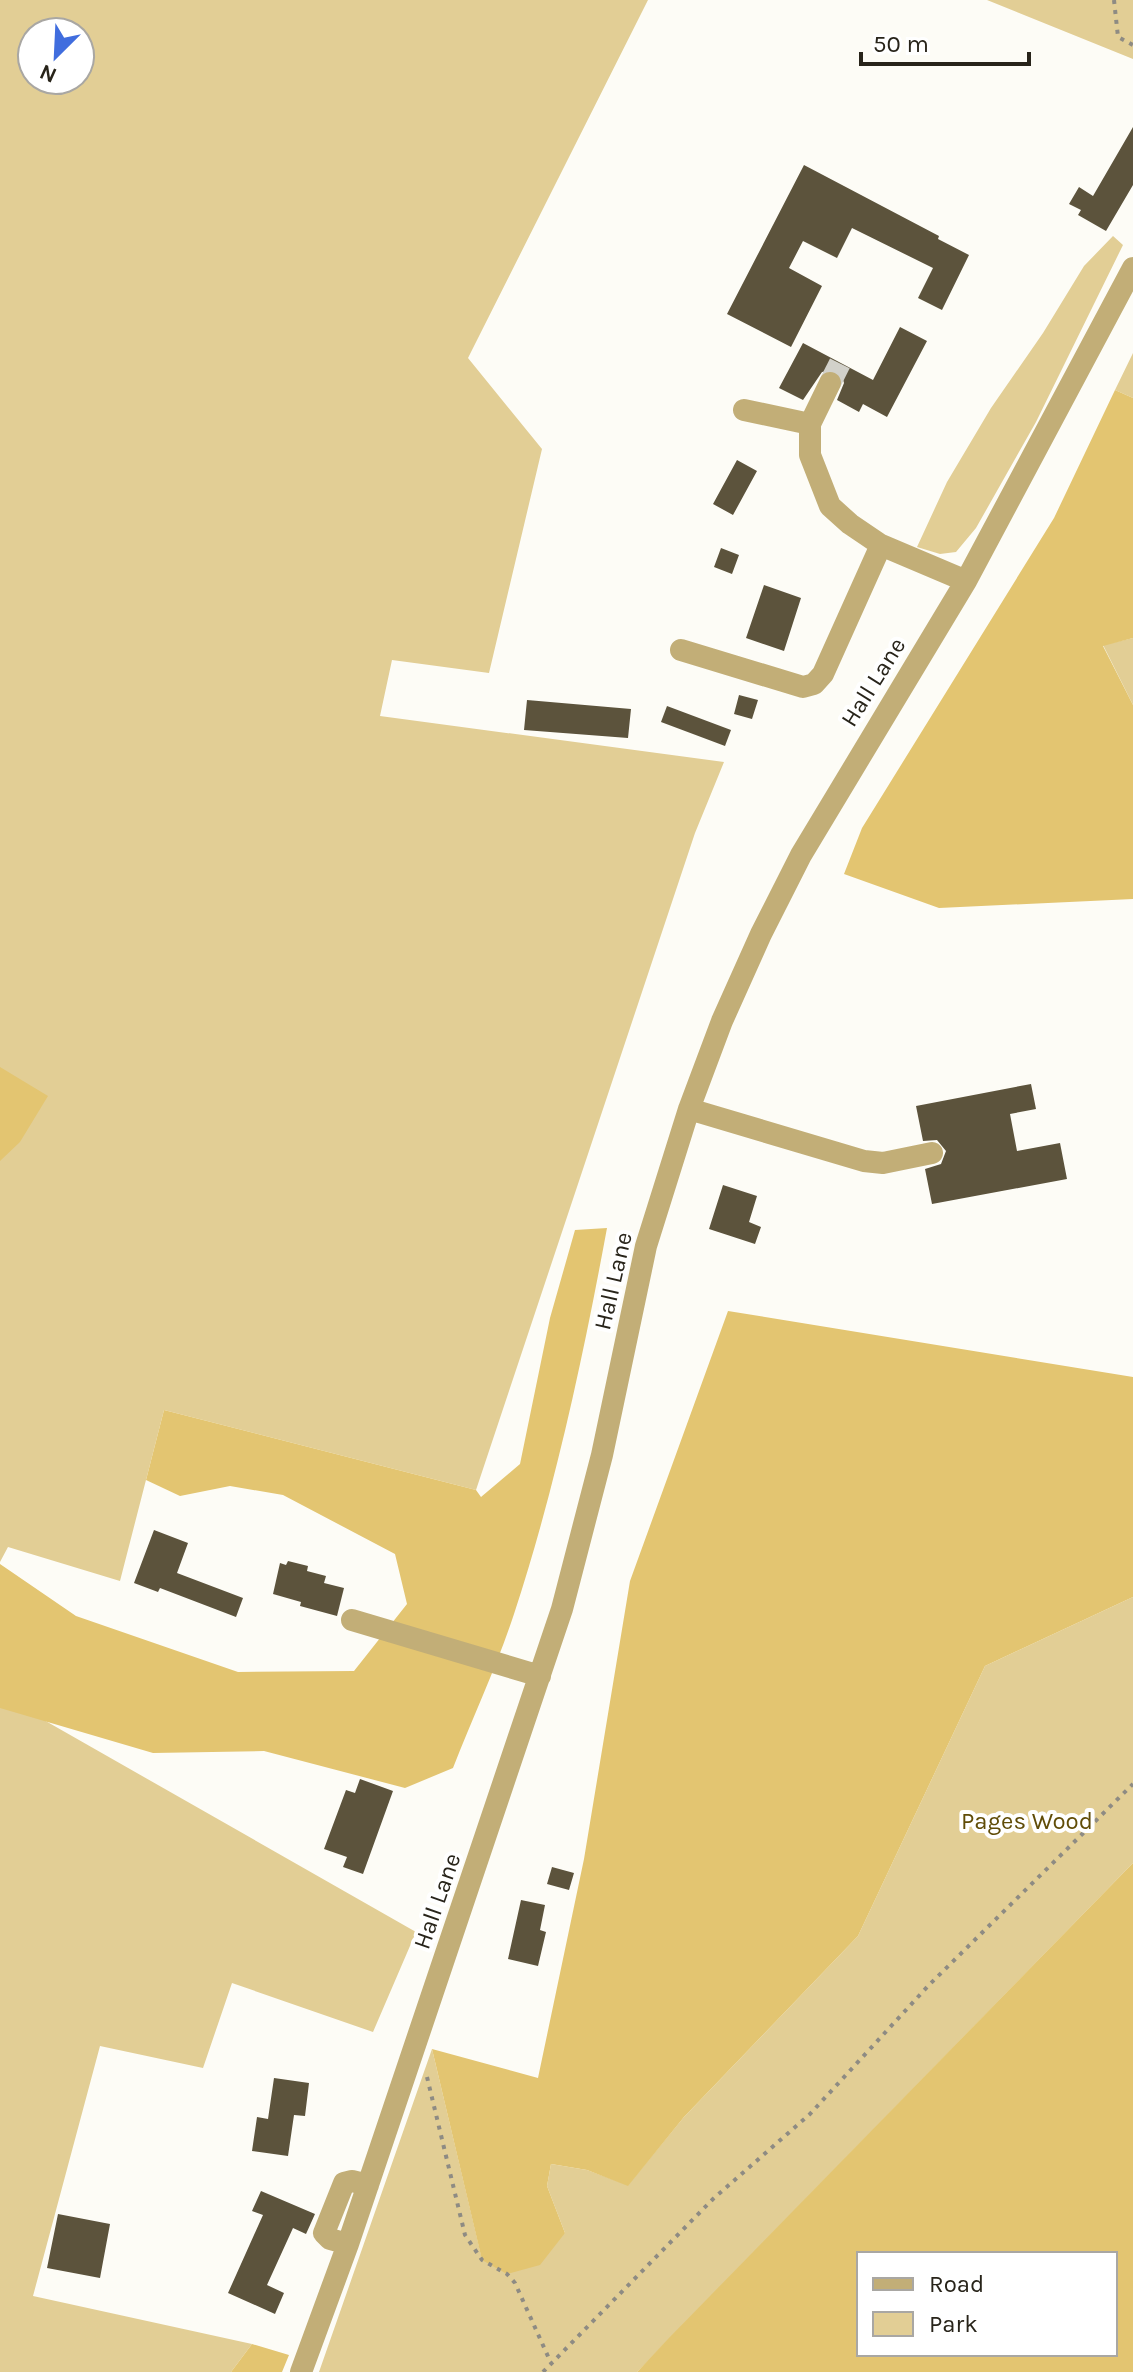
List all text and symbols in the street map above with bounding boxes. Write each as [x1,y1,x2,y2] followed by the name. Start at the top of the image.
[16,16,96,96] north arrow
[861,16,1029,66] scale bar
[873,30,929,58] text: 50 m
[36,58,61,88] text: N
[835,632,911,732] street label: Hall Lane
[588,1229,638,1333] street label: Hall Lane
[961,1807,1093,1835] park label: Pages Wood
[408,1849,466,1953] street label: Hall Lane
[857,2252,1117,2356] legend
[929,2270,984,2298] text: Road
[929,2310,978,2338] text: Park

